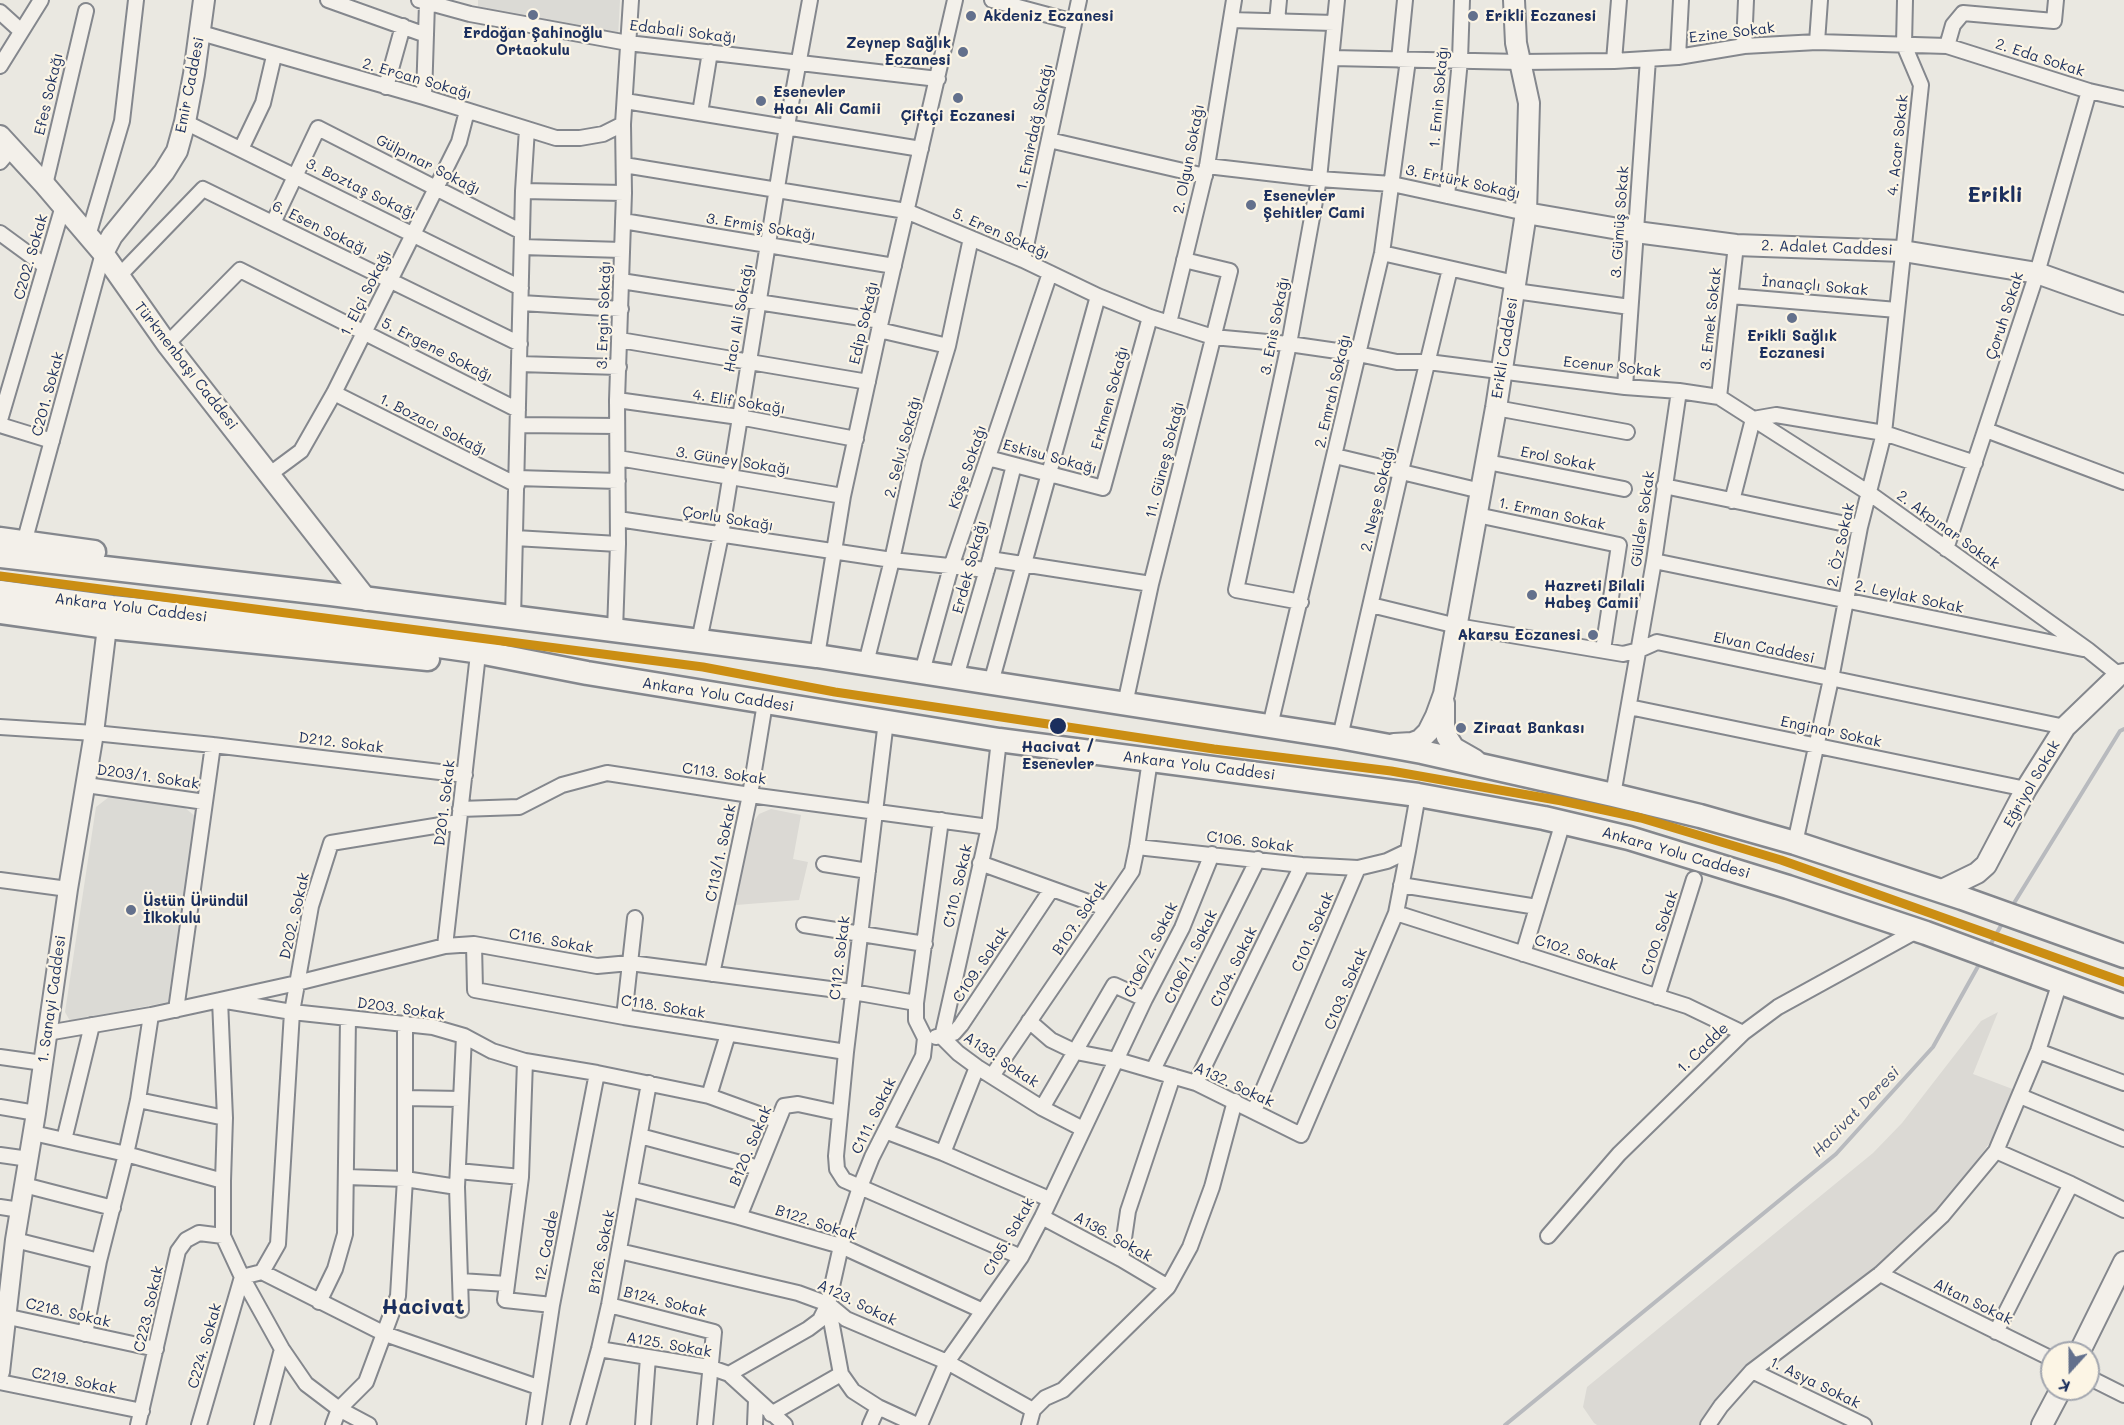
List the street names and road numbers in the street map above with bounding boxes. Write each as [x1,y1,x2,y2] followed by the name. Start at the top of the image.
[629,17,737,47] street label: Edabali Sokağı
[1688,19,1776,47] street label: Ezine Sokak
[172,35,208,135] street label: Emir Caddesi
[1993,35,2087,81] street label: 2. Eda Sokak
[1426,45,1452,149] street label: 1. Emin Sokağı
[31,51,67,137] street label: Efes Sokağı
[360,55,474,103] street label: 2. Ercan Sokağı
[1013,62,1057,192] street label: 1. Emirdağ Sokağı
[1884,94,1912,196] street label: 4. Acar Sokak
[1170,103,1208,215] street label: 2. Olgun Sokağı
[373,131,483,199] street label: Gülpınar Sokağı
[303,154,419,224] street label: 3. Boztaş Sokağı
[1404,161,1522,203] street label: 3. Ertürk Sokağı
[1607,165,1633,279] street label: 3. Gümüş Sokak
[269,197,371,259] street label: 6. Esen Sokağı
[950,205,1052,263] street label: 5. Eren Sokağı
[705,209,817,245] street label: 3. Ermiş Sokağı
[10,212,52,302] street label: C202. Sokak
[1761,237,1893,259] street label: 2. Adalet Caddesi
[337,247,395,339] street label: 1. Elçi Sokağı
[593,260,615,370] street label: 3. Ergin Sokağı
[721,262,757,374] street label: Hacı Ali Sokağı
[1697,267,1725,371] street label: 3. Emek Sokak
[1982,270,2028,362] street label: Çoruh Sokak
[1761,272,1869,300] street label: İnanaçlı Sokak
[1257,275,1293,377] street label: 3. Enis Sokağı
[846,280,882,366] street label: Edip Sokağı
[1488,296,1522,400] street label: Erikli Caddesi
[130,298,242,434] street label: Türkmenbaşı Caddesi
[378,314,496,386] street label: 5. Ergene Sokağı
[1311,332,1355,450] street label: 2. Emrah Sokağı
[1088,344,1132,452] street label: Erkmen Sokağı
[28,350,68,438] street label: C201. Sokak
[1562,353,1662,381] street label: Ecenur Sokak
[691,386,787,418] street label: 4. Elif Sokağı
[376,390,490,460] street label: 1. Bozacı Sokağı
[881,394,925,500] street label: 2. Selvi Sokağı
[1142,400,1188,520] street label: 11. Güneş Sokağı
[945,423,991,511] street label: Köşe Sokağı
[1001,436,1099,478] street label: Eskisu Sokağı
[674,443,792,479] street label: 3. Güney Sokağı
[1519,443,1597,475] street label: Erol Sokak
[1357,445,1399,553] street label: 2. Neşe Sokağı
[1627,470,1659,568] street label: Gülder Sokak
[1893,487,2003,573] street label: 2. Akpınar Sokak
[1497,494,1607,534] street label: 1. Erman Sokak
[1823,501,1859,589] street label: 2. Öz Sokak
[681,503,775,535] street label: Çorlu Sokağı
[949,518,991,616] street label: Erdek Sokağı
[1853,577,1965,617] street label: 2. Leylak Sokak
[54,590,208,626] street label: Ankara Yolu Caddesi
[1712,628,1816,668] street label: Elvan Caddesi
[641,674,795,716] street label: Ankara Yolu Caddesi
[1779,713,1883,751] street label: Enginar Sokak
[297,729,385,757] street label: D212. Sokak
[2000,737,2064,831] street label: Eğriyol Sokak
[1122,748,1276,784] street label: Ankara Yolu Caddesi
[431,759,459,847] street label: D201. Sokak
[681,759,767,789] street label: C113. Sokak
[96,761,200,793] street label: D203/1. Sokak
[702,803,740,903] street label: C113/1. Sokak
[1600,823,1752,883] street label: Ankara Yolu Caddesi
[1205,828,1295,856] street label: C106. Sokak
[940,842,976,930] street label: C110. Sokak
[276,871,314,961] street label: D202. Sokak
[1049,878,1111,958] street label: B107. Sokak
[1638,888,1682,978] street label: C100. Sokak
[1288,889,1338,975] street label: C101. Sokak
[1120,899,1182,1001] street label: C106/2. Sokak
[1161,907,1221,1007] street label: C106/1. Sokak
[826,915,854,1001] street label: C112. Sokak
[949,924,1013,1006] street label: C109. Sokak
[1207,924,1261,1010] street label: C104. Sokak
[508,925,594,957] street label: C116. Sokak
[1532,931,1620,975] street label: C102. Sokak
[34,934,70,1064] street label: 1. Sanayi Caddesi
[1321,945,1371,1033] street label: C103. Sokak
[620,991,706,1023] street label: C118. Sokak
[356,994,446,1024] street label: D203. Sokak
[1674,1019,1732,1077] street label: 1. Cadde
[960,1028,1042,1092] street label: A133. Sokak
[1191,1059,1277,1111] street label: A132. Sokak
[848,1075,900,1157] street label: C111. Sokak
[726,1103,776,1189] street label: B120. Sokak
[979,1195,1039,1279] street label: C105. Sokak
[773,1201,859,1245] street label: B122. Sokak
[585,1208,619,1296] street label: B126. Sokak
[1071,1208,1155,1266] street label: A136. Sokak
[531,1209,563,1283] street label: 12. Cadde
[130,1264,168,1354] street label: C223. Sokak
[1930,1275,2016,1329] street label: Altan Sokak
[814,1276,900,1330] street label: A123. Sokak
[622,1283,708,1321] street label: B124. Sokak
[24,1294,112,1332] street label: C218. Sokak
[184,1301,226,1391] street label: C224. Sokak
[625,1329,713,1361] street label: A125. Sokak
[1767,1353,1863,1413] street label: 1. Asya Sokak
[30,1364,118,1398] street label: C219. Sokak

